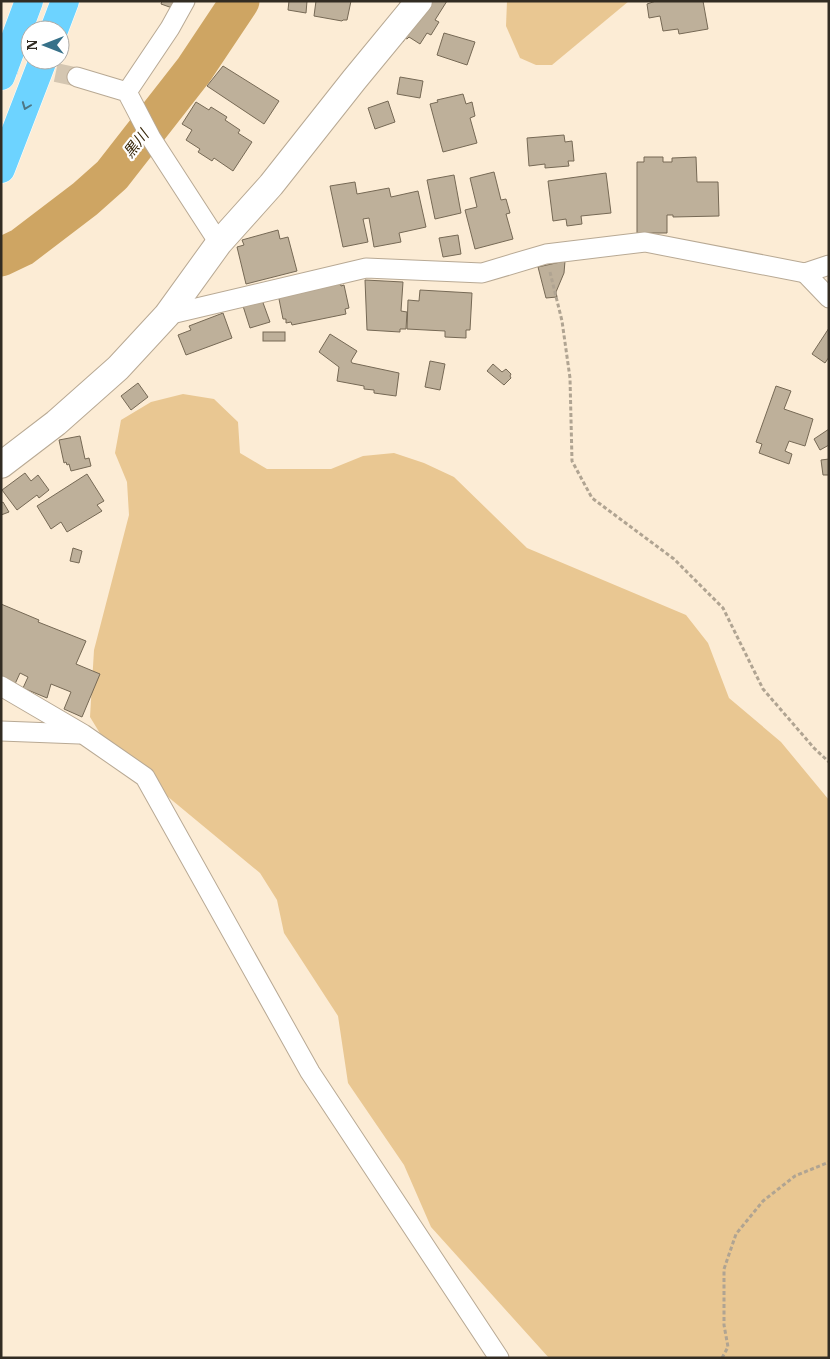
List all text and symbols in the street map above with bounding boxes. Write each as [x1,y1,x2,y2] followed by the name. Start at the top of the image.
[20,20,70,70] north arrow
[23,39,41,51] text: N
[21,101,31,109] one-way arrow
[119,124,154,161] water label: 黒川

